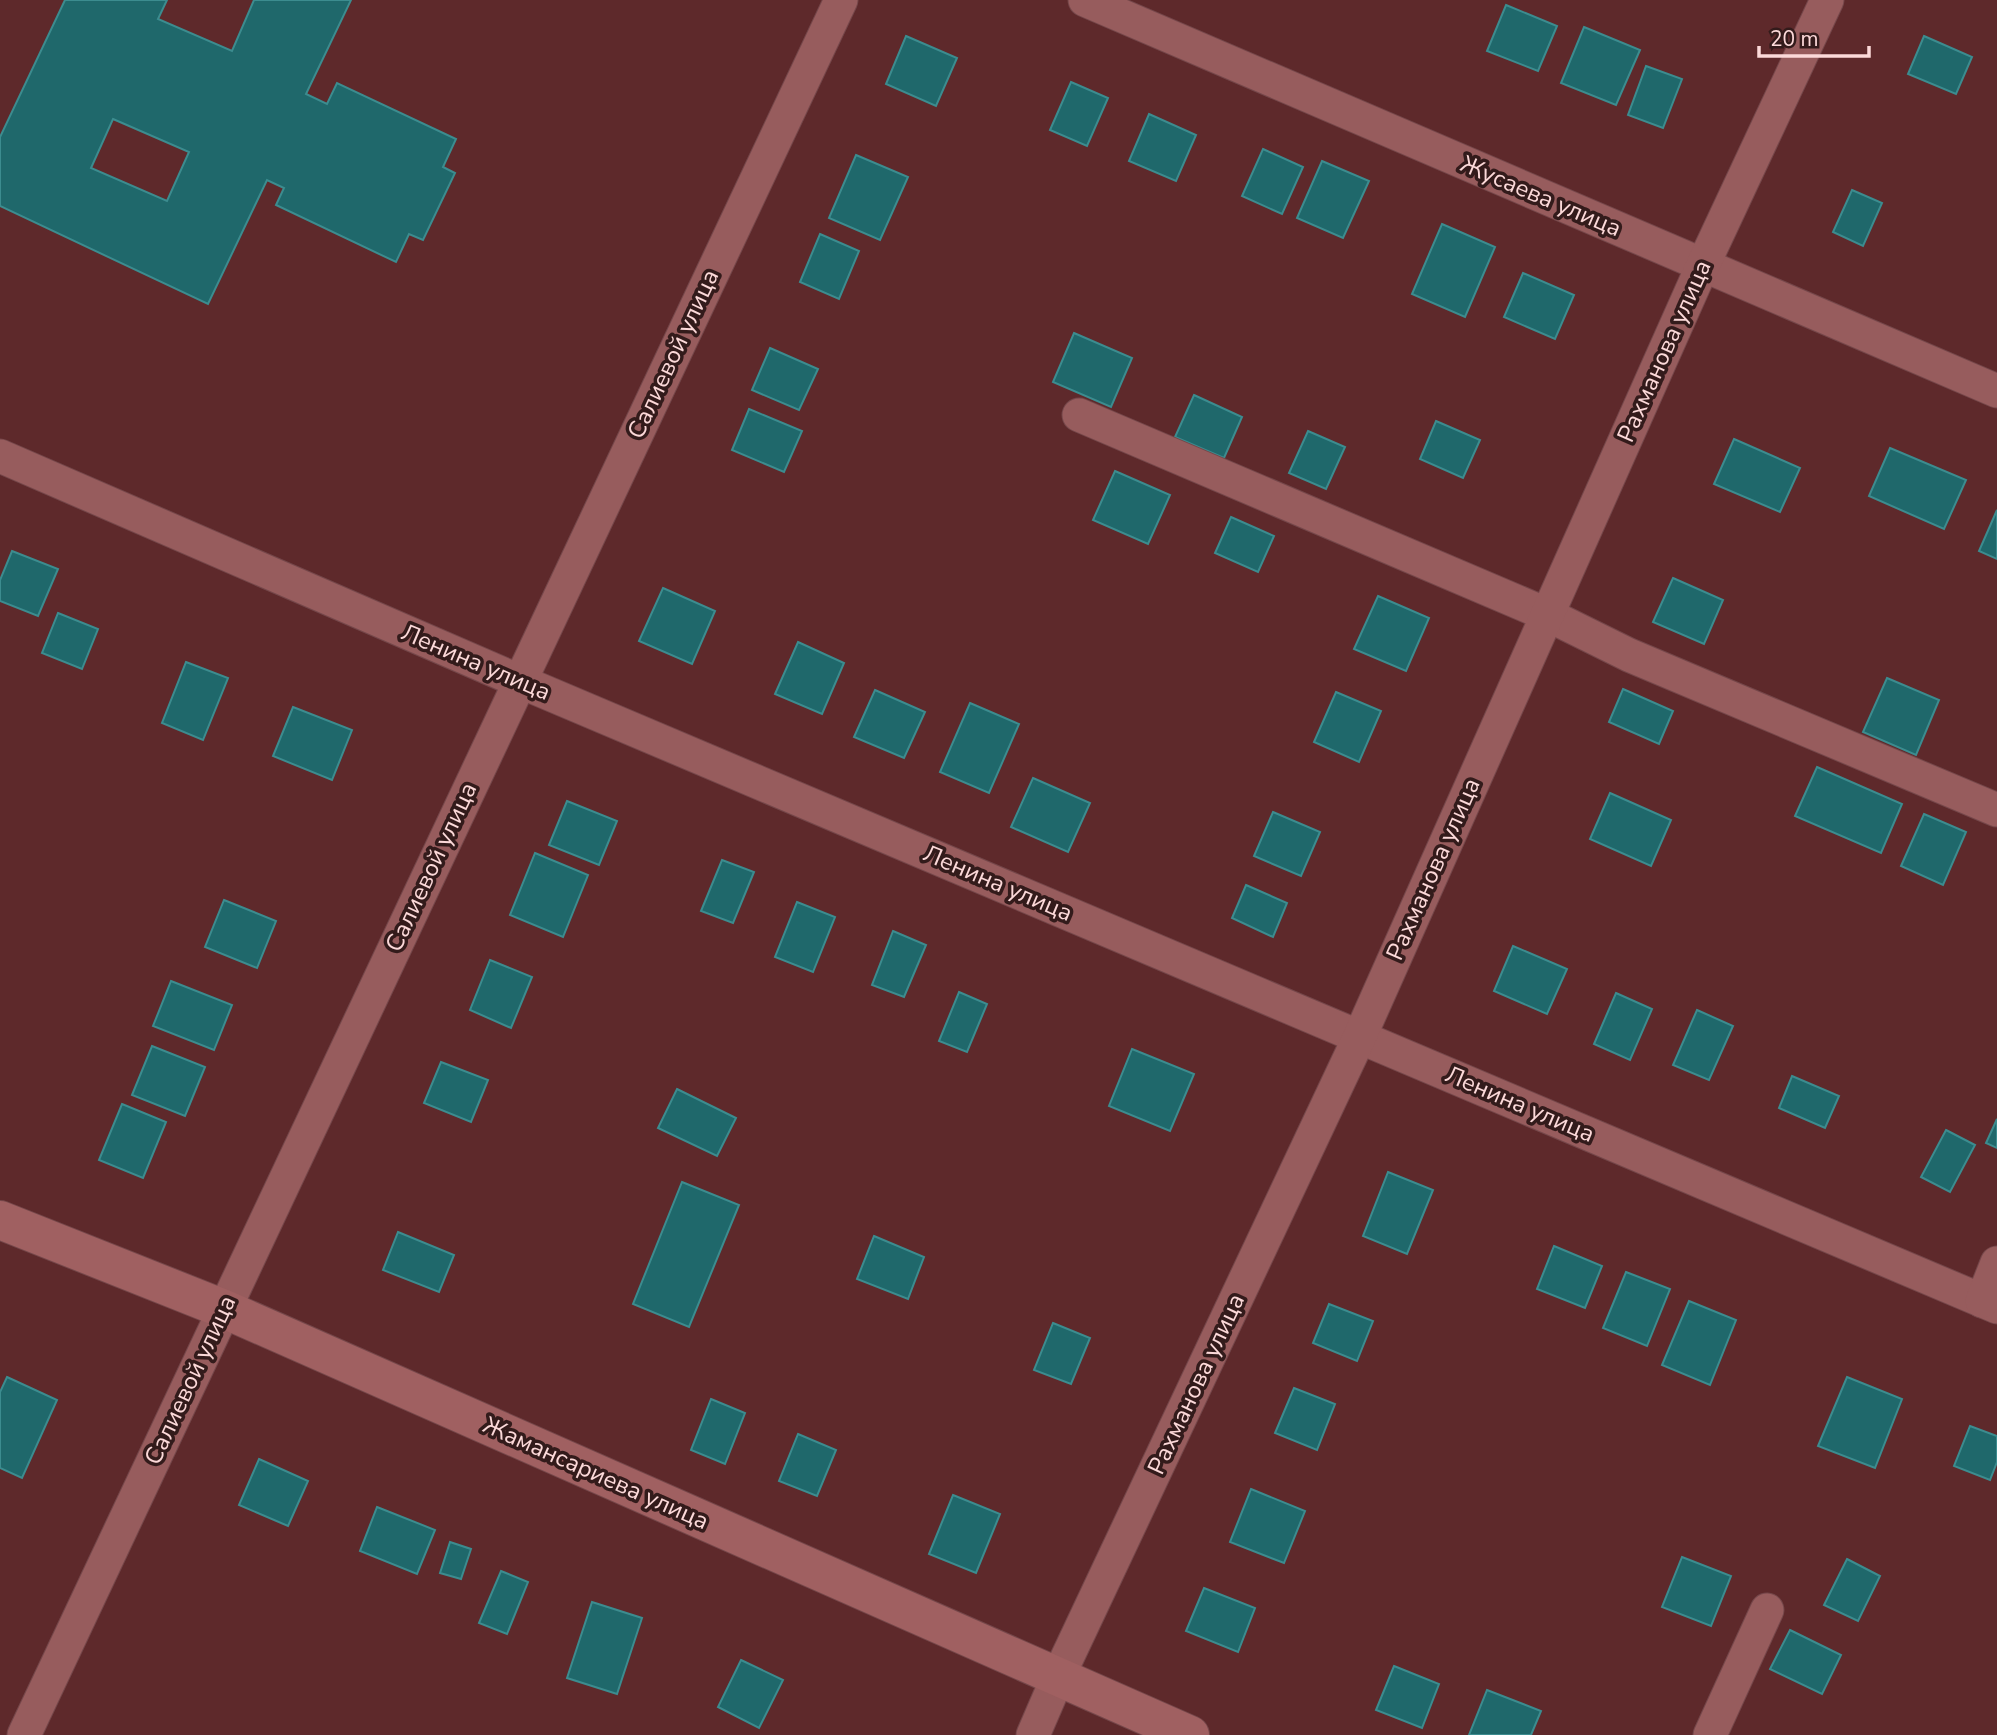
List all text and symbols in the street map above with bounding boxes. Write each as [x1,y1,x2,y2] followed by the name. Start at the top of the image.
[1759,14,1869,58] scale bar
[1770,25,1819,53] text: 20 m
[1456,148,1626,244] street label: Жусаева улица
[1609,255,1719,447] street label: Рахманова улица
[620,264,726,444] street label: Салиевой улица
[397,616,555,708] street label: Ленина улица
[1378,773,1488,965] street label: Рахманова улица
[378,777,484,957] street label: Салиевой улица
[919,837,1077,929] street label: Ленина улица
[1441,1058,1599,1150] street label: Ленина улица
[1140,1288,1252,1480] street label: Рахманова улица
[137,1290,243,1470] street label: Салиевой улица
[478,1409,714,1537] street label: Жамансариева улица

